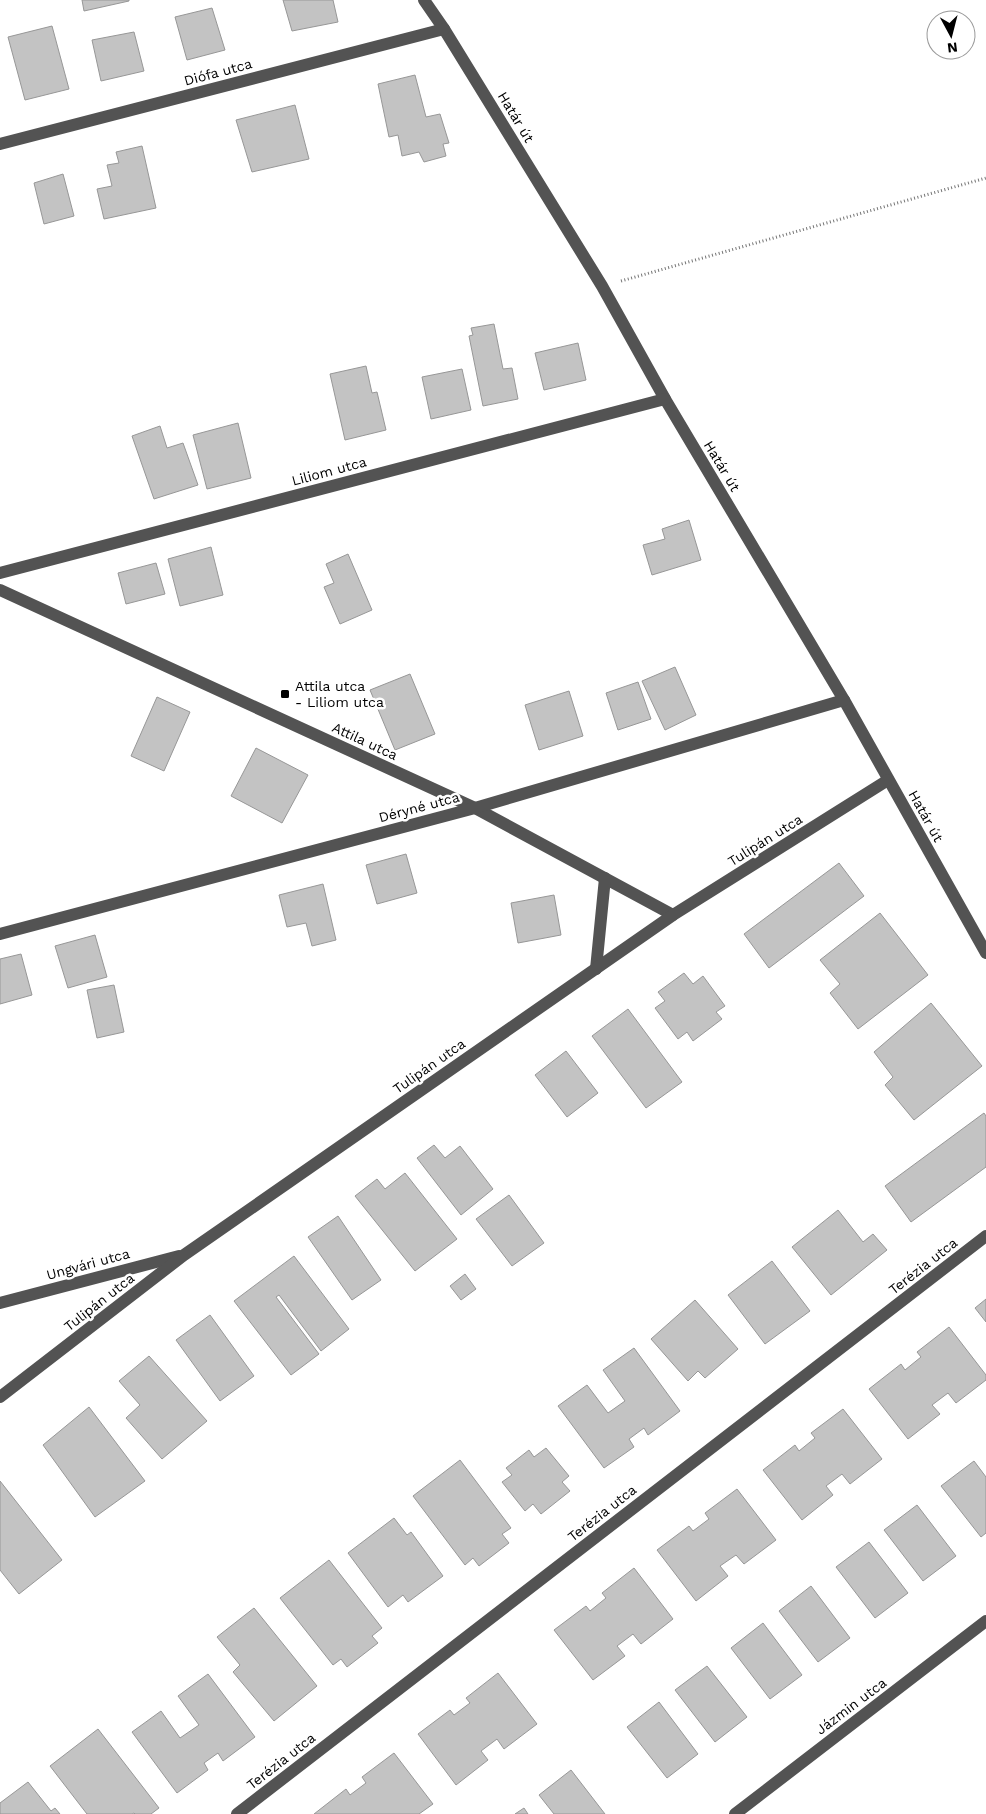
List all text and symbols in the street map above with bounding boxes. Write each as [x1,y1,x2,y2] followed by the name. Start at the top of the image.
[926,10,976,60] north arrow
[946,39,959,56] text: N
[182,55,254,89] street label: Diófa utca
[495,89,537,145] street label: Határ út
[701,438,743,494] street label: Határ út
[290,453,368,489] street label: Liliom utca
[295,678,384,710] place label: Attila utca - Liliom utca
[279,688,291,700] marker: Attila utca - Liliom utca
[330,719,400,763] street label: Attila utca
[905,788,947,845] street label: Határ út
[377,789,461,825] street label: Déryné utca
[725,811,805,869] street label: Tulipán utca
[390,1035,468,1097] street label: Tulipán utca
[886,1234,960,1298] street label: Terézia utca
[45,1245,131,1283] street label: Ungvári utca
[61,1270,137,1334] street label: Tulipán utca
[565,1481,639,1545] street label: Terézia utca
[813,1674,889,1738] street label: Jázmin utca
[244,1729,318,1793] street label: Terézia utca

